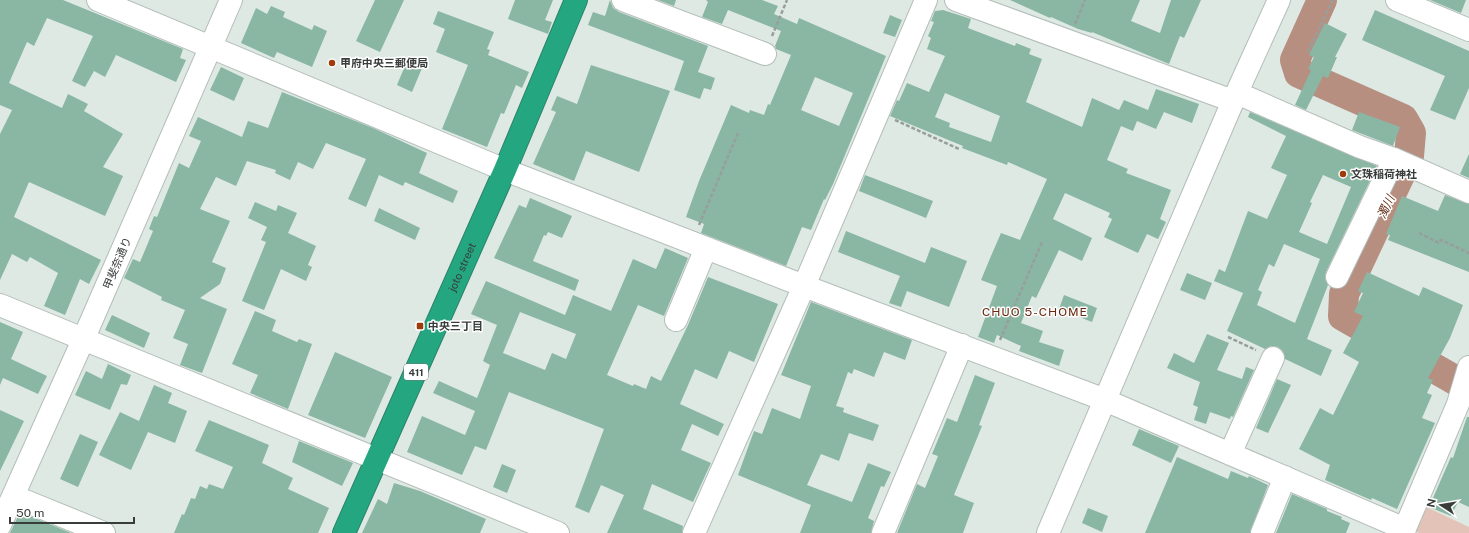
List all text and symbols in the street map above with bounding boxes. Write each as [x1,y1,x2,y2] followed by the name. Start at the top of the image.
[340,57,428,69] place label: 甲府中央三郵便局
[327,58,337,68] marker: 甲府中央三郵便局
[1351,168,1417,180] place label: 文珠稲荷神社
[1338,169,1348,179] marker: 文珠稲荷神社
[1375,191,1398,221] water label: 濁川
[101,235,133,291] street label: 甲斐奈通り
[445,241,478,294] street label: joto street
[982,305,1088,319] district label: CHUO 5-CHOME
[428,320,483,332] place label: 中央三丁目
[415,321,425,331] marker: 中央三丁目
[404,364,428,380] road number: 411
[1421,485,1461,525] north arrow
[1424,497,1438,508] text: N
[10,499,134,525] scale bar
[16,506,44,520] text: 50 m

